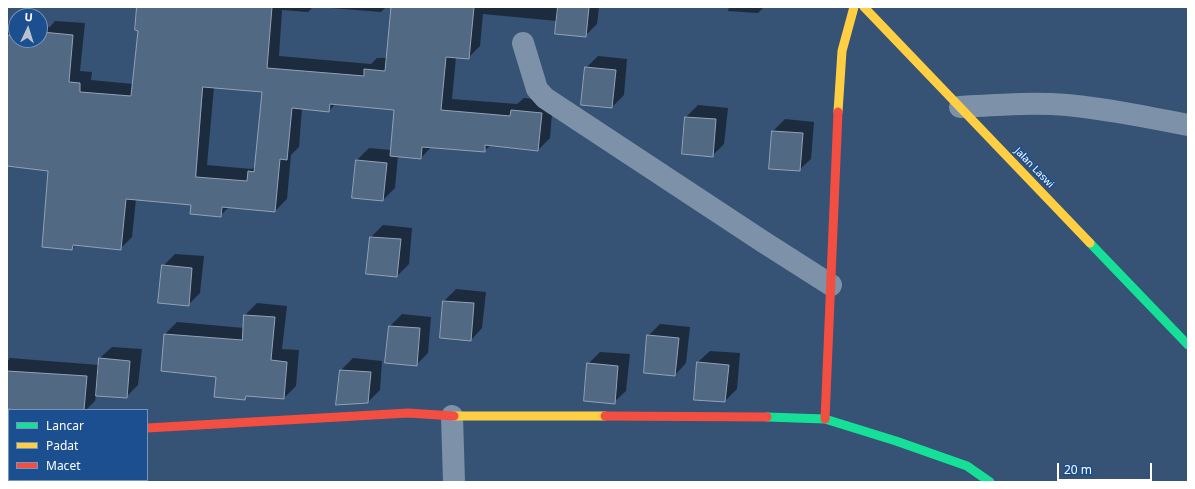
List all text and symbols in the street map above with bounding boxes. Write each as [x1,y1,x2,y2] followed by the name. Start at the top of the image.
[8,8,48,48] north arrow
[24,9,33,24] text: U
[1012,145,1056,191] street label: Jalan Laswi
[8,409,148,481] legend
[46,417,84,434] text: Lancar
[46,437,78,454] text: Padat
[1059,455,1154,481] scale bar
[46,457,80,474] text: Macet
[1064,461,1092,478] text: 20 m

